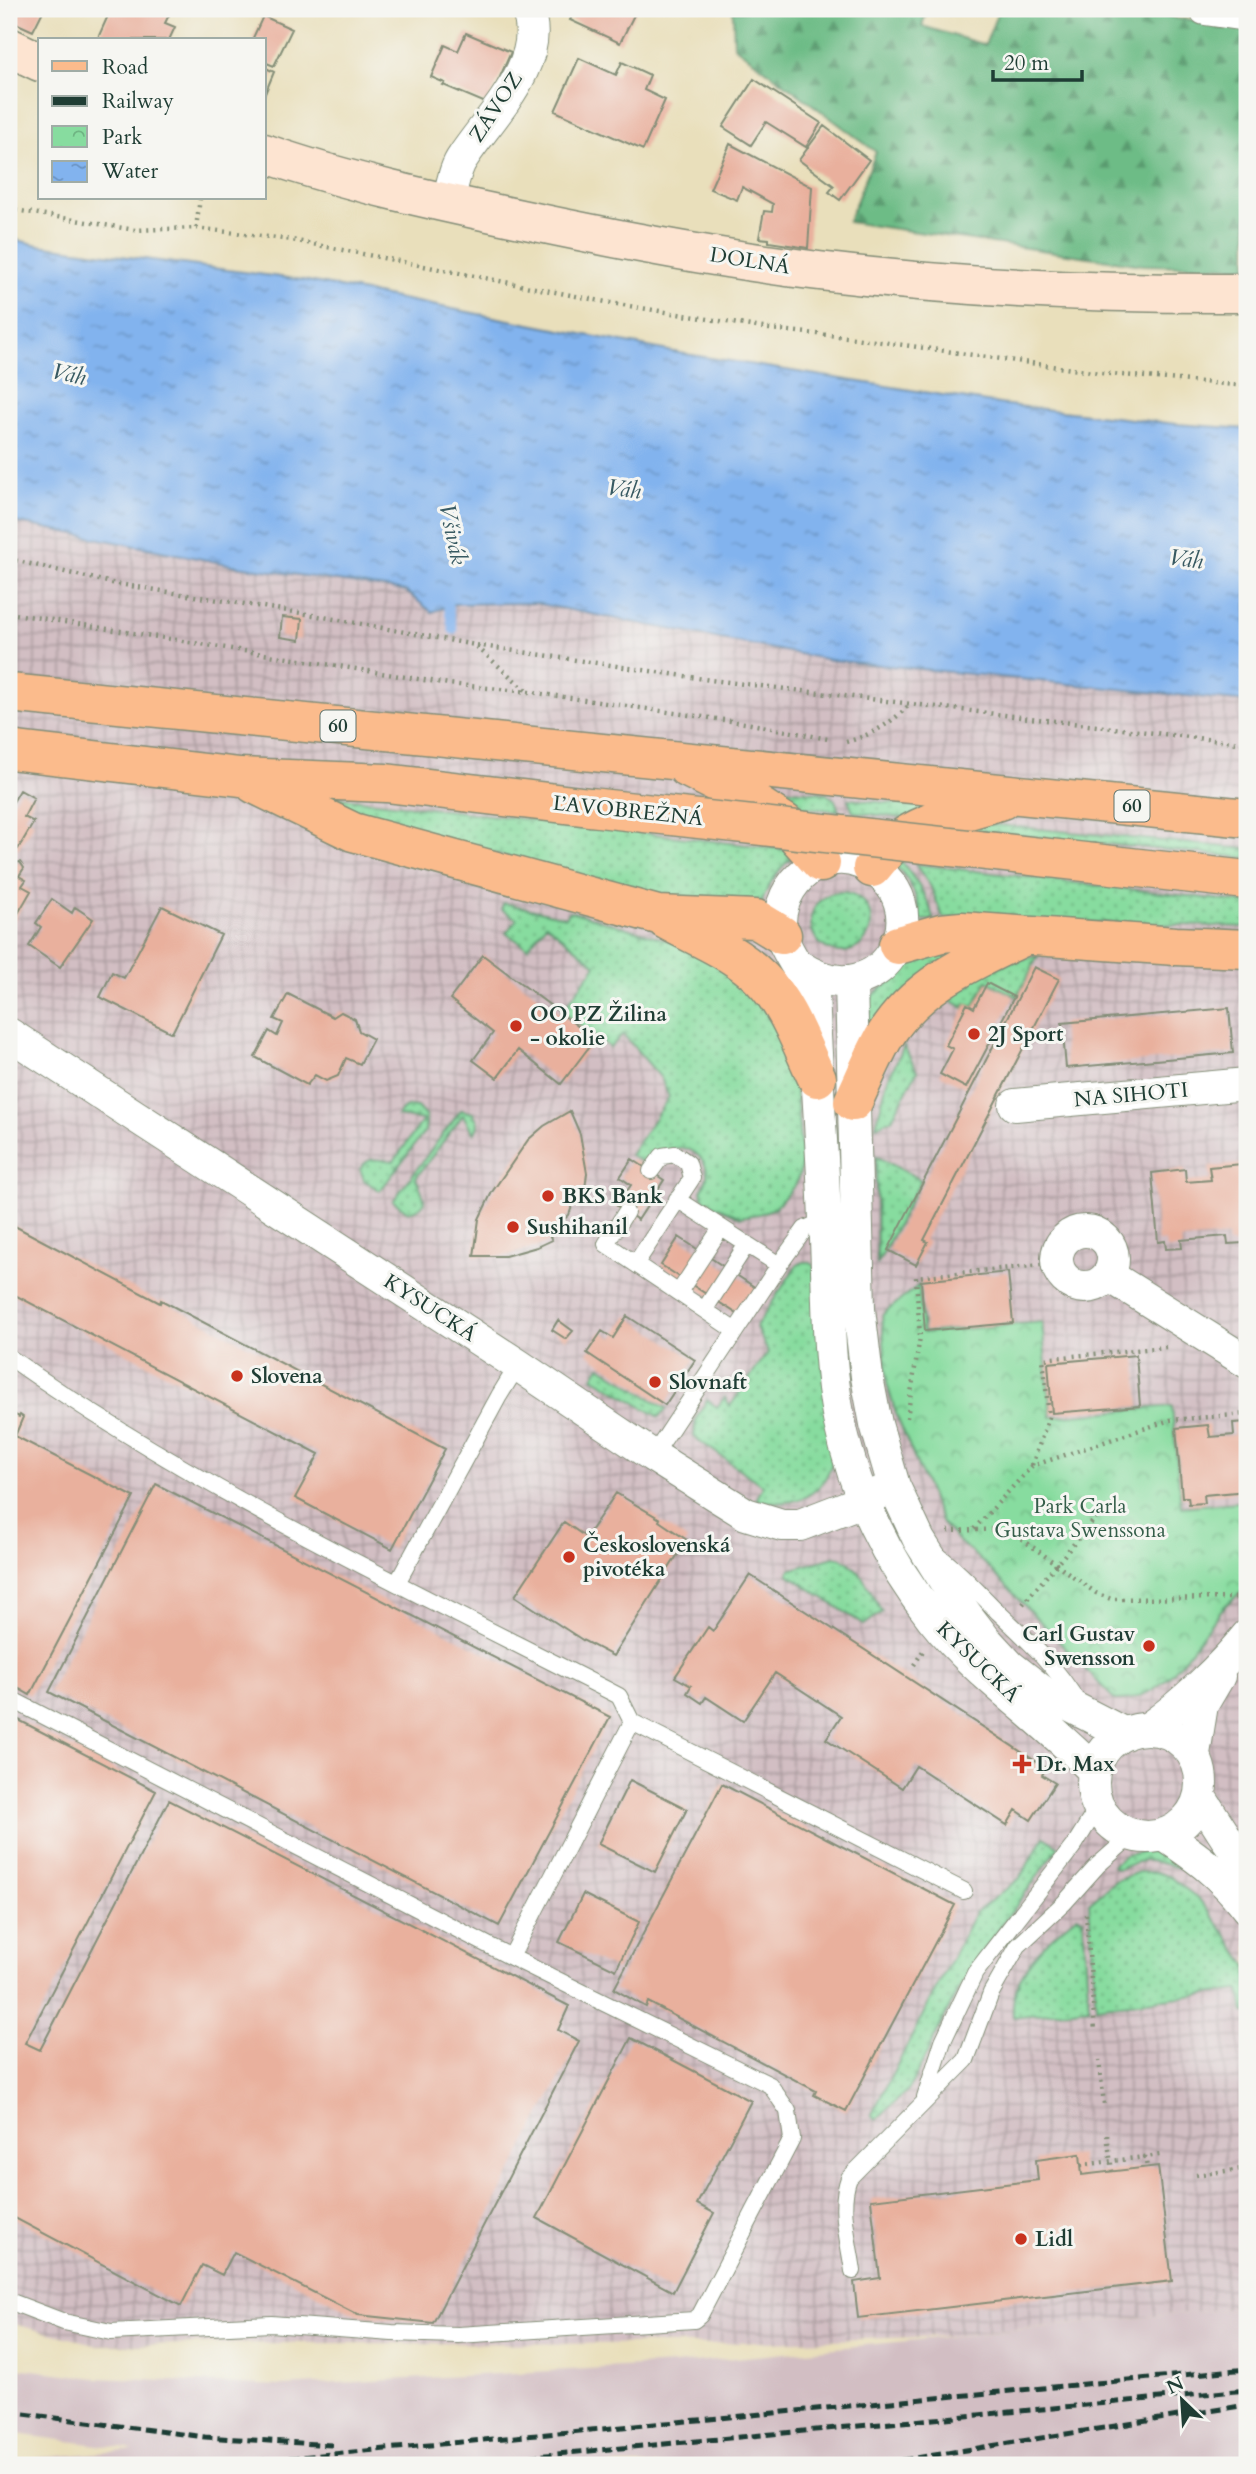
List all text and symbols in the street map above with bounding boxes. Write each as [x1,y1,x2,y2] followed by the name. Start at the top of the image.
[38,38,266,200] legend
[993,38,1083,82] scale bar
[1004,49,1049,78] text: 20 m
[102,53,148,82] text: Road
[462,66,530,148] street label: ZÁVOZ
[102,87,174,116] text: Railway
[102,123,143,152] text: Park
[101,157,158,186] text: Water
[708,240,792,282] street label: DOLNÁ
[49,355,89,393] water label: Váh
[605,472,643,506] water label: Váh
[431,500,475,568] water label: Všivák
[1167,542,1205,576] water label: Váh
[320,710,356,741] road number: 60
[551,788,705,833] street label: ĽAVOBREŽNÁ
[1114,790,1150,821] road number: 60
[530,999,668,1053] place label: OO PZ Žilina - okolie
[508,1018,524,1034] marker: OO PZ Žilina - okolie
[988,1020,1064,1049] place label: 2J Sport
[966,1026,982,1042] marker: 2J Sport
[1073,1076,1189,1114] street label: NA SIHOTI
[562,1182,663,1211] place label: BKS Bank
[540,1188,556,1204] marker: BKS Bank
[527,1213,628,1242] place label: Sushihanil
[505,1219,521,1235] marker: Sushihanil
[378,1267,482,1349] street label: KYSUCKÁ
[251,1362,323,1391] place label: Slovena
[229,1368,245,1384] marker: Slovena
[669,1368,748,1397] place label: Slovnaft
[647,1374,663,1390] marker: Slovnaft
[994,1492,1166,1545] park label: Park Carla Gustava Swenssona
[583,1530,731,1584] place label: Československá pivotéka
[561,1549,577,1565] marker: Československá pivotéka
[930,1615,1026,1709] street label: KYSUCKÁ
[1022,1620,1135,1673] place label: Carl Gustav Swensson
[1141,1638,1157,1654] marker: Carl Gustav Swensson
[1036,1750,1116,1779] place label: Dr. Max
[1014,1756,1030,1772] marker: Dr. Max
[1035,2225,1073,2254] place label: Lidl
[1013,2231,1029,2247] marker: Lidl
[1148,2366,1218,2436] north arrow
[1162,2370,1189,2401] text: N

